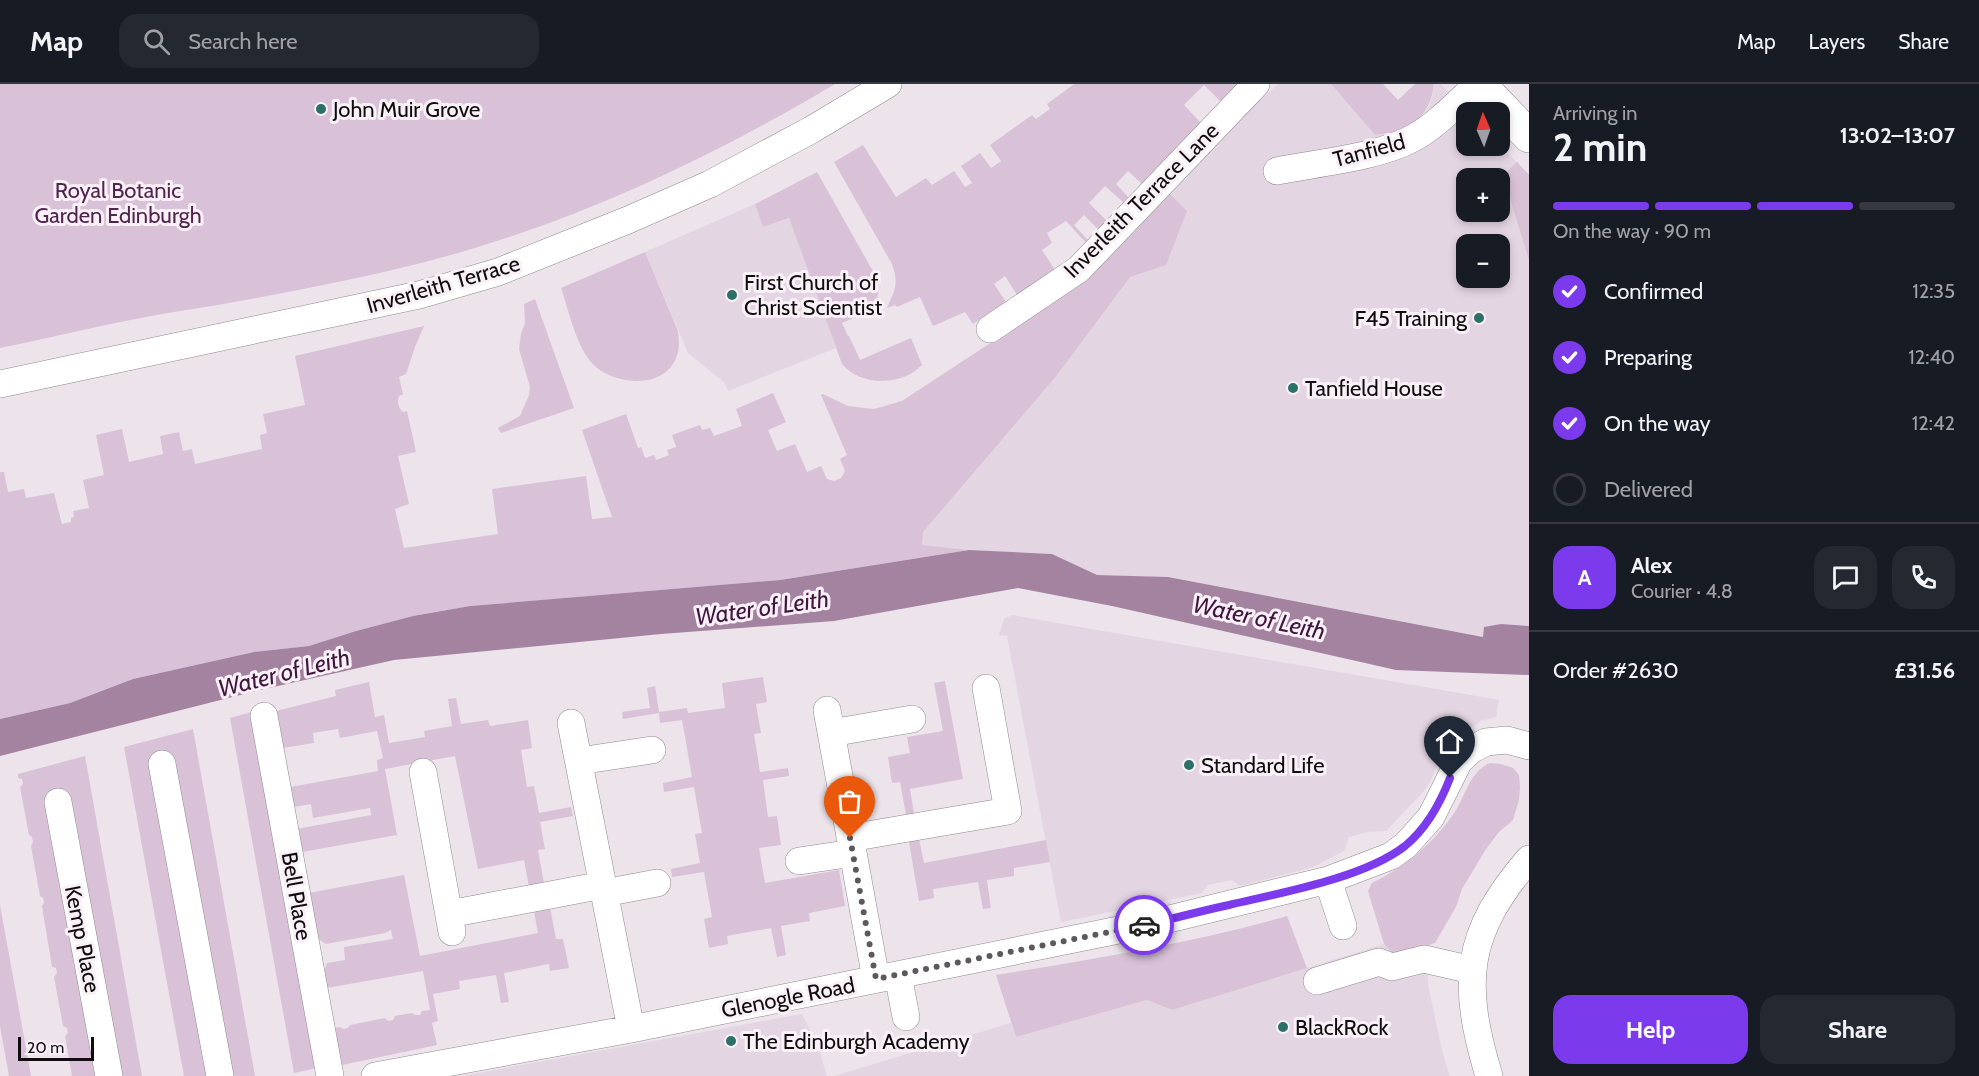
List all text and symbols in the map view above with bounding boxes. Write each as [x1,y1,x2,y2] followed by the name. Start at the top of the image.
[119,14,539,68] search box
[30,24,83,58] text: Map
[140,25,173,58] icon: search
[188,28,297,55] text: Search here
[1737,29,1776,54] text: Map
[1809,29,1865,54] text: Layers
[1898,29,1949,54] text: Share
[332,96,480,123] place label: John Muir Grove
[1553,101,1637,125] text: Arriving in
[314,102,328,116] marker: John Muir Grove
[1456,102,1510,156] north arrow
[1456,102,1510,288] map controls
[1058,117,1225,284] street label: Inverleith Terrace Lane
[1840,122,1955,149] text: 13:02–13:07
[1553,123,1647,171] text: 2 min
[1330,128,1408,173] street label: Tanfield
[1456,168,1510,222] button: +
[34,177,202,229] park label: Royal Botanic Garden Edinburgh
[1553,219,1711,243] text: On the way · 90 m
[1456,234,1510,288] button: −
[363,250,523,319] street label: Inverleith Terrace
[744,269,883,321] place label: First Church of Christ Scientist
[1553,275,1586,308] icon: check
[1604,278,1703,305] text: Confirmed
[1912,279,1955,303] text: 12:35
[725,288,739,302] marker: First Church of Christ Scientist
[1355,305,1468,332] place label: F45 Training
[1472,311,1486,325] marker: F45 Training
[1553,341,1586,374] icon: check
[1604,344,1692,371] text: Preparing
[1908,345,1955,369] text: 12:40
[1305,375,1443,402] place label: Tanfield House
[1286,381,1300,395] marker: Tanfield House
[1553,407,1586,440] icon: check
[1604,410,1711,437] text: On the way
[1912,411,1955,435] text: 12:42
[1604,476,1693,503] text: Delivered
[1814,546,1877,609] button: chat
[1892,546,1955,609] button: phone
[1631,552,1672,579] text: Alex
[1578,564,1591,591] text: A
[1631,579,1733,603] text: Courier · 4.8
[693,584,831,631] water label: Water of Leith
[1190,589,1328,646] water label: Water of Leith
[215,642,353,703] water label: Water of Leith
[1553,657,1679,684] text: Order #2630
[1895,657,1955,684] text: £31.56
[1424,716,1475,778] pin
[1433,725,1466,758] icon: home
[1201,752,1324,779] place label: Standard Life
[1182,758,1196,772] marker: Standard Life
[824,776,875,838] pin
[833,785,866,818] icon: bag
[275,850,318,942] street label: Bell Place
[59,883,106,995] street label: Kemp Place
[1114,895,1174,955] courier
[1128,909,1161,942] icon: car
[719,971,857,1024] street label: Glenogle Road
[1553,995,1748,1064] button: Help
[1760,995,1955,1064] button: Share
[1295,1014,1389,1041] place label: BlackRock
[1276,1020,1290,1034] marker: BlackRock
[743,1028,970,1055] place label: The Edinburgh Academy
[18,1034,94,1062] scale bar
[724,1034,738,1048] marker: The Edinburgh Academy
[27,1038,64,1057] text: 20 m

